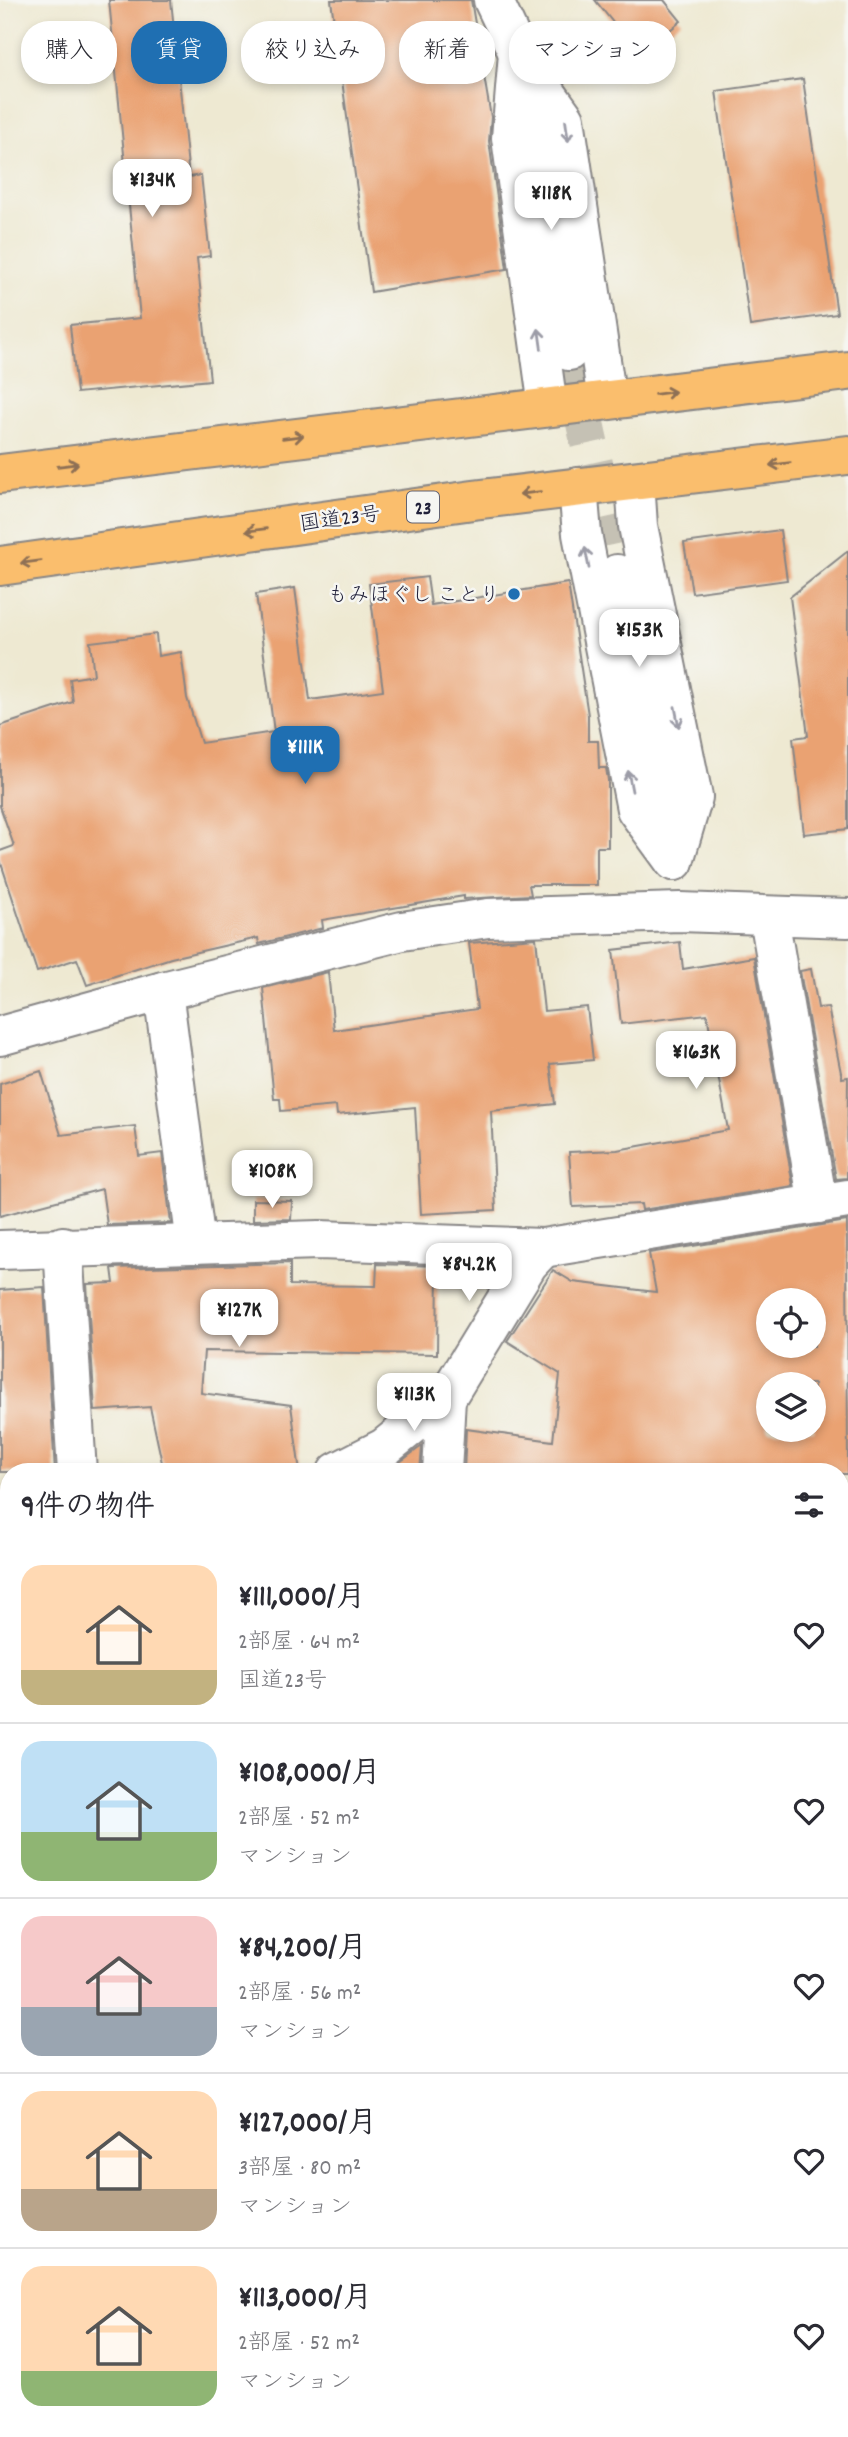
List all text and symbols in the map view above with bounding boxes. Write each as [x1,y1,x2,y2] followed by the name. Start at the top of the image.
[21,21,117,84] chip: 購入
[131,21,227,84] chip: 賃貸
[241,21,385,84] chip: 絞り込み
[399,21,495,84] chip: 新着
[509,21,676,84] chip: マンション
[560,119,573,142] one-way arrow
[103,160,201,219] pin: ¥134K
[129,165,175,198] text: ¥134K
[502,173,600,232] pin: ¥118K
[530,178,572,211] text: ¥118K
[533,328,546,351] one-way arrow
[654,386,676,399] one-way arrow
[282,431,304,444] one-way arrow
[769,457,792,470] one-way arrow
[56,459,79,472] one-way arrow
[519,486,542,499] one-way arrow
[407,492,439,522] road number: 23
[298,500,383,541] street label: 国道23号
[245,524,268,537] one-way arrow
[580,547,593,570] one-way arrow
[20,556,43,569] one-way arrow
[327,582,500,612] place label: もみほぐし ことり
[506,586,522,602] marker: もみほぐし ことり
[590,610,688,669] pin: ¥153K
[615,615,663,648] text: ¥153K
[670,705,684,728] one-way arrow
[256,726,354,786] pin: ¥111K
[287,732,323,765] text: ¥111K
[623,770,637,793] one-way arrow
[647,1032,745,1091] pin: ¥163K
[672,1037,720,1070] text: ¥163K
[223,1150,321,1210] pin: ¥108K
[248,1156,296,1189] text: ¥108K
[412,1244,526,1303] pin: ¥84.2K
[442,1249,496,1282] text: ¥84.2K
[756,1288,826,1442] map controls
[756,1288,826,1358] button: locate
[190,1290,288,1349] pin: ¥127K
[216,1295,262,1328] text: ¥127K
[756,1372,826,1442] button: layers
[365,1374,463,1433] pin: ¥113K
[393,1379,435,1412] text: ¥113K
[790,1486,828,1524] icon: filters
[21,1488,155,1531] text: 9件の物件
[238,1578,366,1621] text: ¥111,000/月
[77,1593,161,1677] icon: home
[790,1616,828,1654] icon: heart
[238,1627,360,1660] text: 2部屋 · 64 m²
[238,1666,327,1699] text: 国道23号
[238,1754,381,1797] text: ¥108,000/月
[77,1769,161,1853] icon: home
[790,1792,828,1830] icon: heart
[238,1803,360,1836] text: 2部屋 · 52 m²
[238,1842,352,1875] text: マンション
[238,1929,367,1972] text: ¥84,200/月
[77,1944,161,2028] icon: home
[790,1967,828,2005] icon: heart
[238,1978,361,2011] text: 2部屋 · 56 m²
[238,2017,352,2050] text: マンション
[238,2104,377,2147] text: ¥127,000/月
[77,2119,161,2203] icon: home
[790,2142,828,2180] icon: heart
[238,2153,361,2186] text: 3部屋 · 80 m²
[238,2192,352,2225] text: マンション
[238,2279,372,2322] text: ¥113,000/月
[77,2294,161,2378] icon: home
[790,2317,828,2355] icon: heart
[238,2328,360,2361] text: 2部屋 · 52 m²
[238,2367,352,2400] text: マンション

